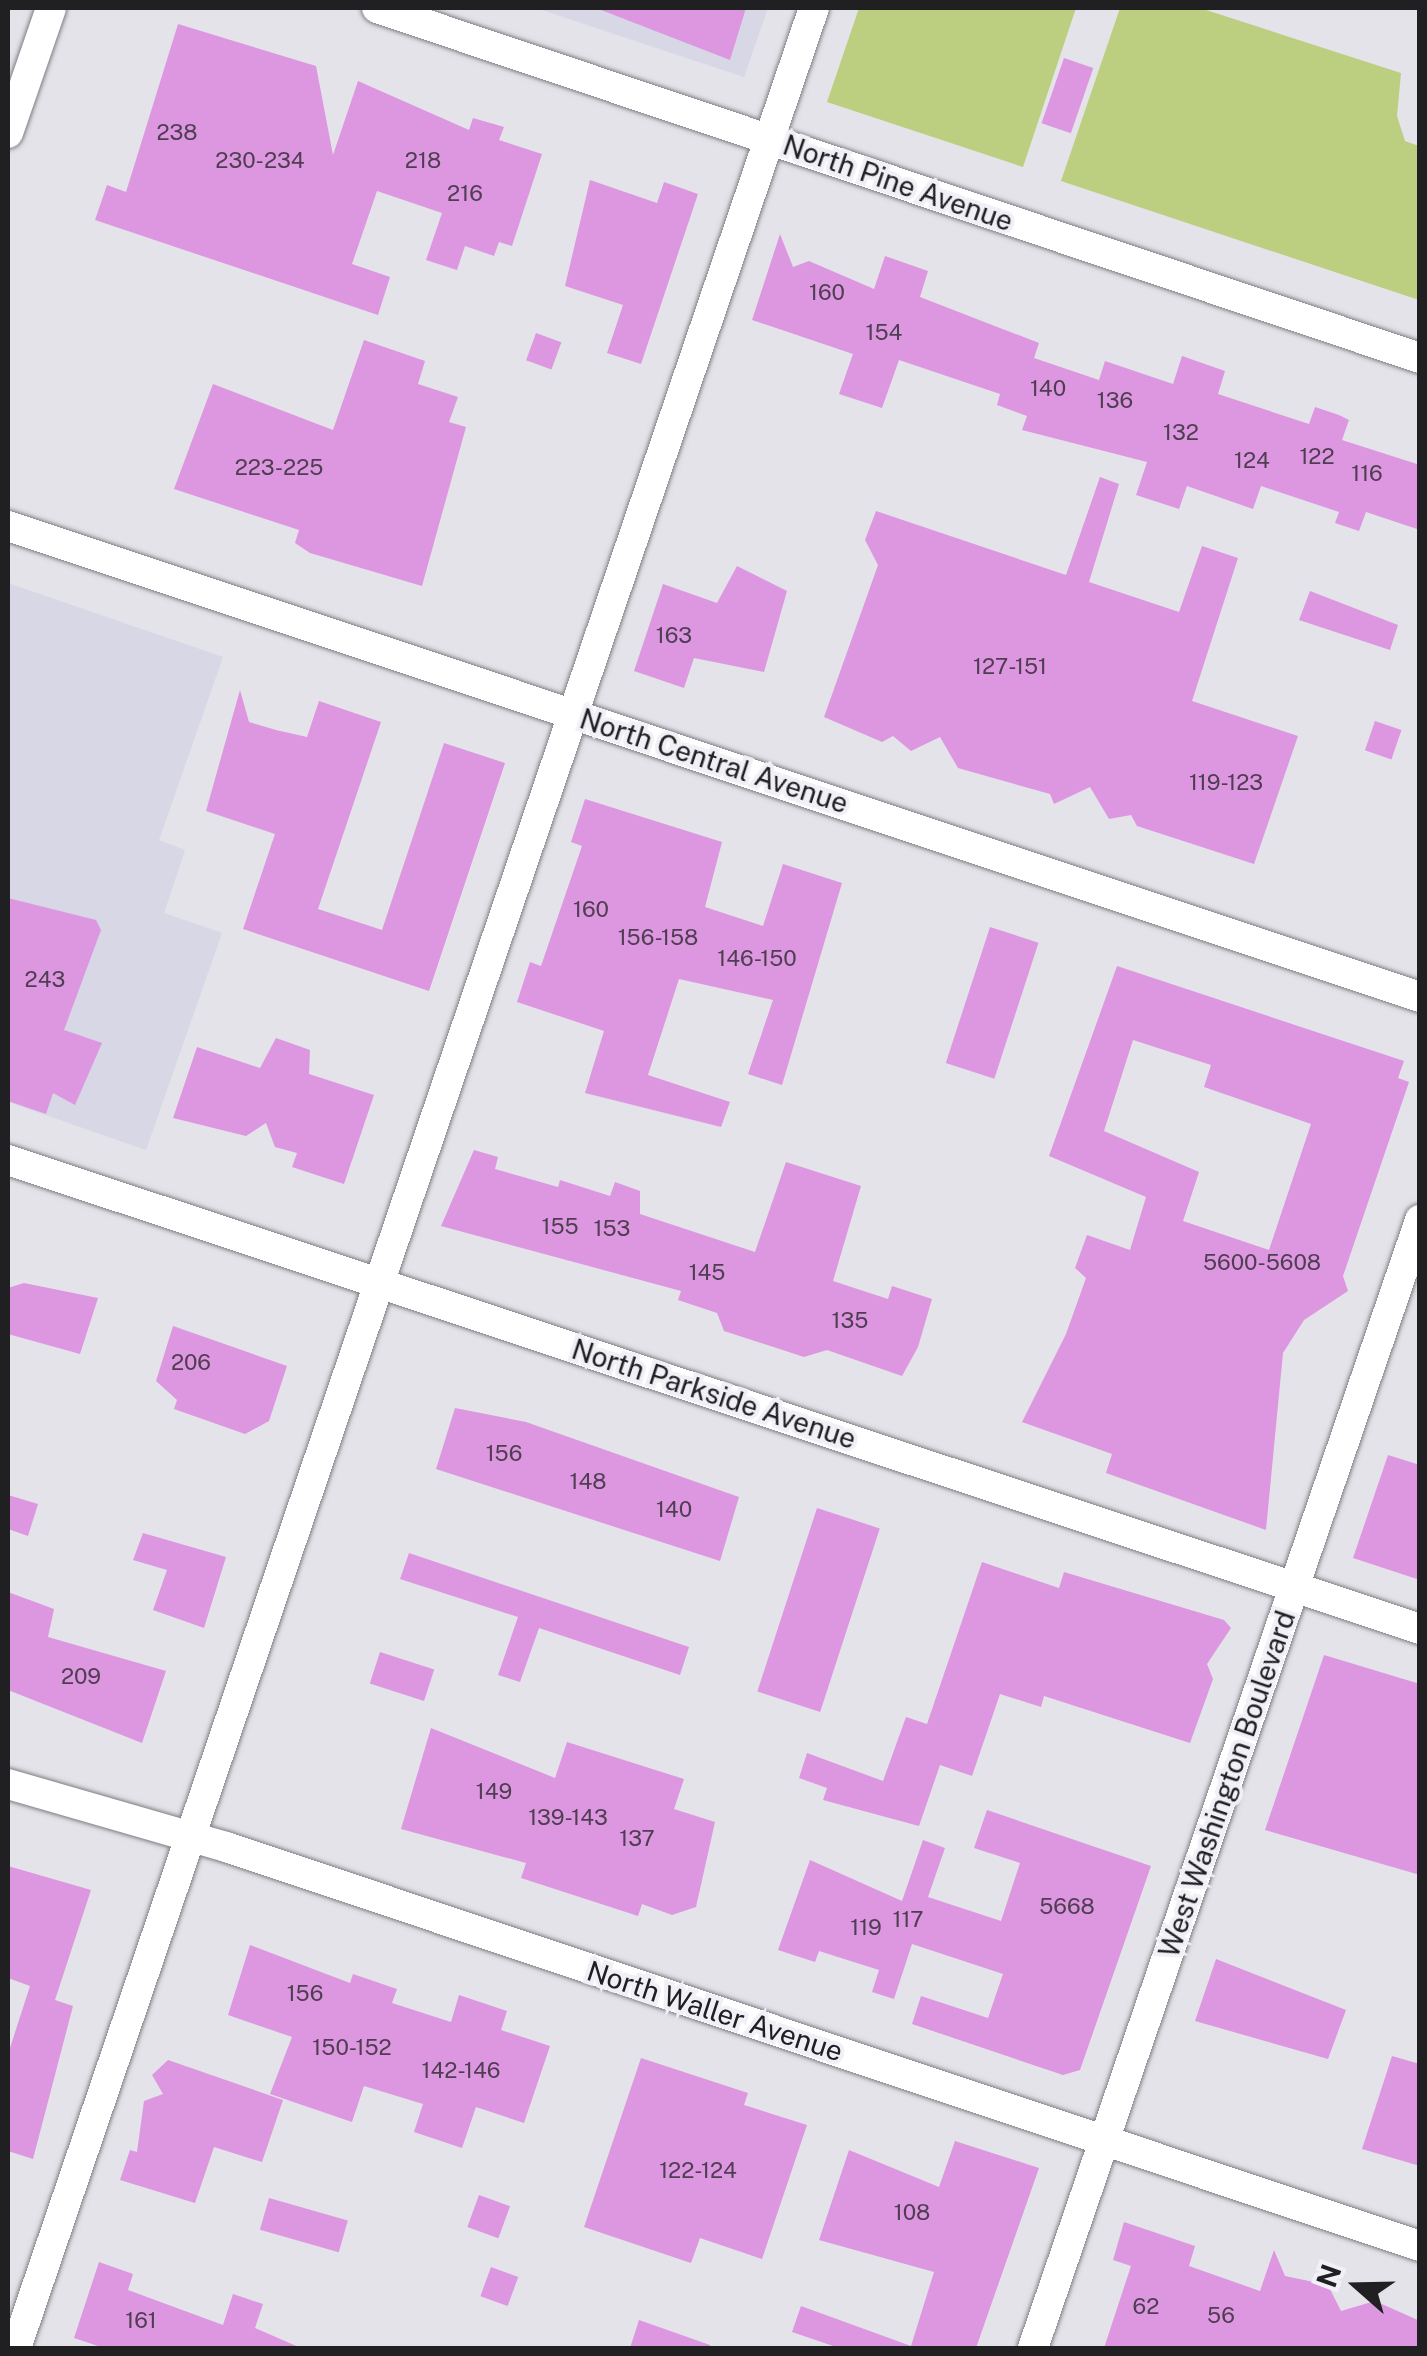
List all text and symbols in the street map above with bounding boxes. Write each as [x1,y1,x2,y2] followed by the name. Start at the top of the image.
[156,120,198,146] house number: 238
[779,128,1017,238] street label: North Pine Avenue
[215,148,305,174] house number: 230-234
[405,148,441,174] house number: 218
[447,181,483,207] house number: 216
[809,280,845,306] house number: 160
[866,320,902,346] house number: 154
[1030,376,1066,402] house number: 140
[1097,388,1133,414] house number: 136
[1163,420,1199,446] house number: 132
[1299,444,1335,470] house number: 122
[1234,448,1270,474] house number: 124
[235,455,323,481] house number: 223-225
[1351,461,1383,487] house number: 116
[656,623,692,649] house number: 163
[973,654,1047,680] house number: 127-151
[576,702,852,820] street label: North Central Avenue
[1189,770,1263,796] house number: 119-123
[573,897,609,923] house number: 160
[618,925,698,951] house number: 156-158
[717,946,797,972] house number: 146-150
[25,967,65,993] house number: 243
[541,1214,579,1240] house number: 155
[594,1216,630,1242] house number: 153
[1203,1250,1321,1276] house number: 5600-5608
[689,1260,725,1286] house number: 145
[832,1308,868,1334] house number: 135
[568,1332,860,1456] street label: North Parkside Avenue
[171,1350,211,1376] house number: 206
[486,1441,522,1467] house number: 156
[569,1469,607,1495] house number: 148
[656,1497,692,1523] house number: 140
[1152,1606,1302,1962] street label: West Washington Boulevard
[61,1664,101,1690] house number: 209
[476,1779,512,1805] house number: 149
[528,1805,608,1831] house number: 139-143
[619,1826,655,1852] house number: 137
[1039,1894,1095,1920] house number: 5668
[892,1907,924,1933] house number: 117
[850,1915,882,1941] house number: 119
[583,1954,847,2068] street label: North Waller Avenue
[287,1981,323,2007] house number: 156
[312,2035,392,2061] house number: 150-152
[421,2058,501,2084] house number: 142-146
[659,2158,737,2184] house number: 122-124
[894,2200,930,2226] house number: 108
[1307,2236,1407,2336] north arrow
[1309,2260,1348,2292] text: N
[1133,2294,1159,2320] house number: 62
[1207,2303,1235,2329] house number: 56
[125,2308,157,2334] house number: 161

